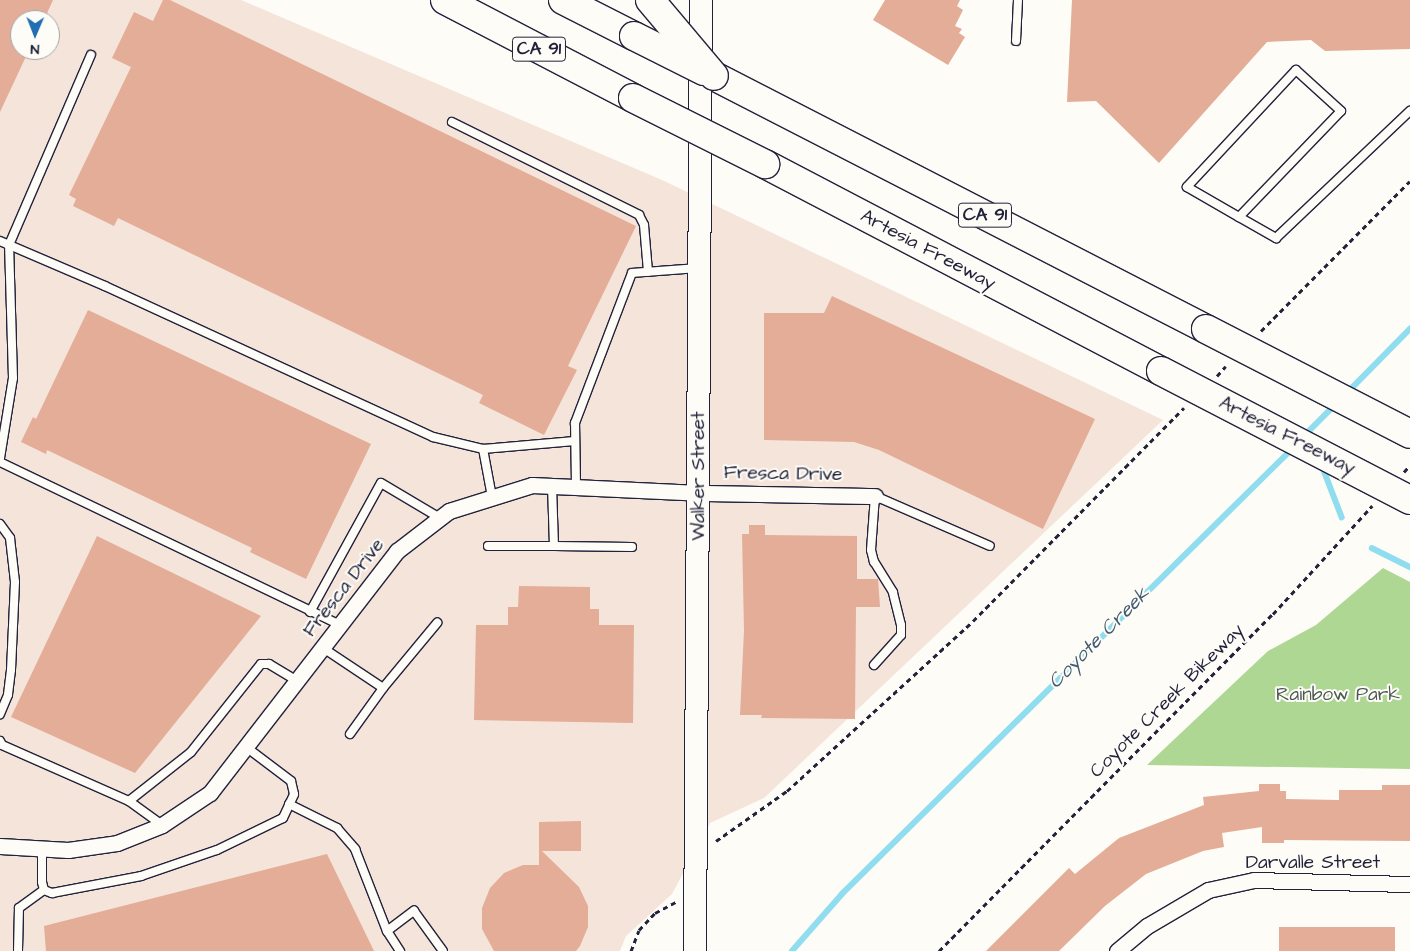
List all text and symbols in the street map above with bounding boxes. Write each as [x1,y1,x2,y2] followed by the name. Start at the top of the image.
[10,10,60,60] north arrow
[512,34,566,64] road number: CA 91
[30,39,39,59] text: N
[958,200,1012,230] road number: CA 91
[856,205,1000,295] street label: Artesia Freeway
[1215,392,1359,480] street label: Artesia Freeway
[688,411,710,541] street label: Walker Street
[724,462,842,486] street label: Fresca Drive
[299,534,389,642] street label: Fresca Drive
[1043,582,1155,694] water label: Coyote Creek
[1085,619,1249,783] street label: Coyote Creek Bikeway
[1276,684,1400,706] park label: Rainbow Park
[1246,852,1380,874] street label: Darvalle Street

